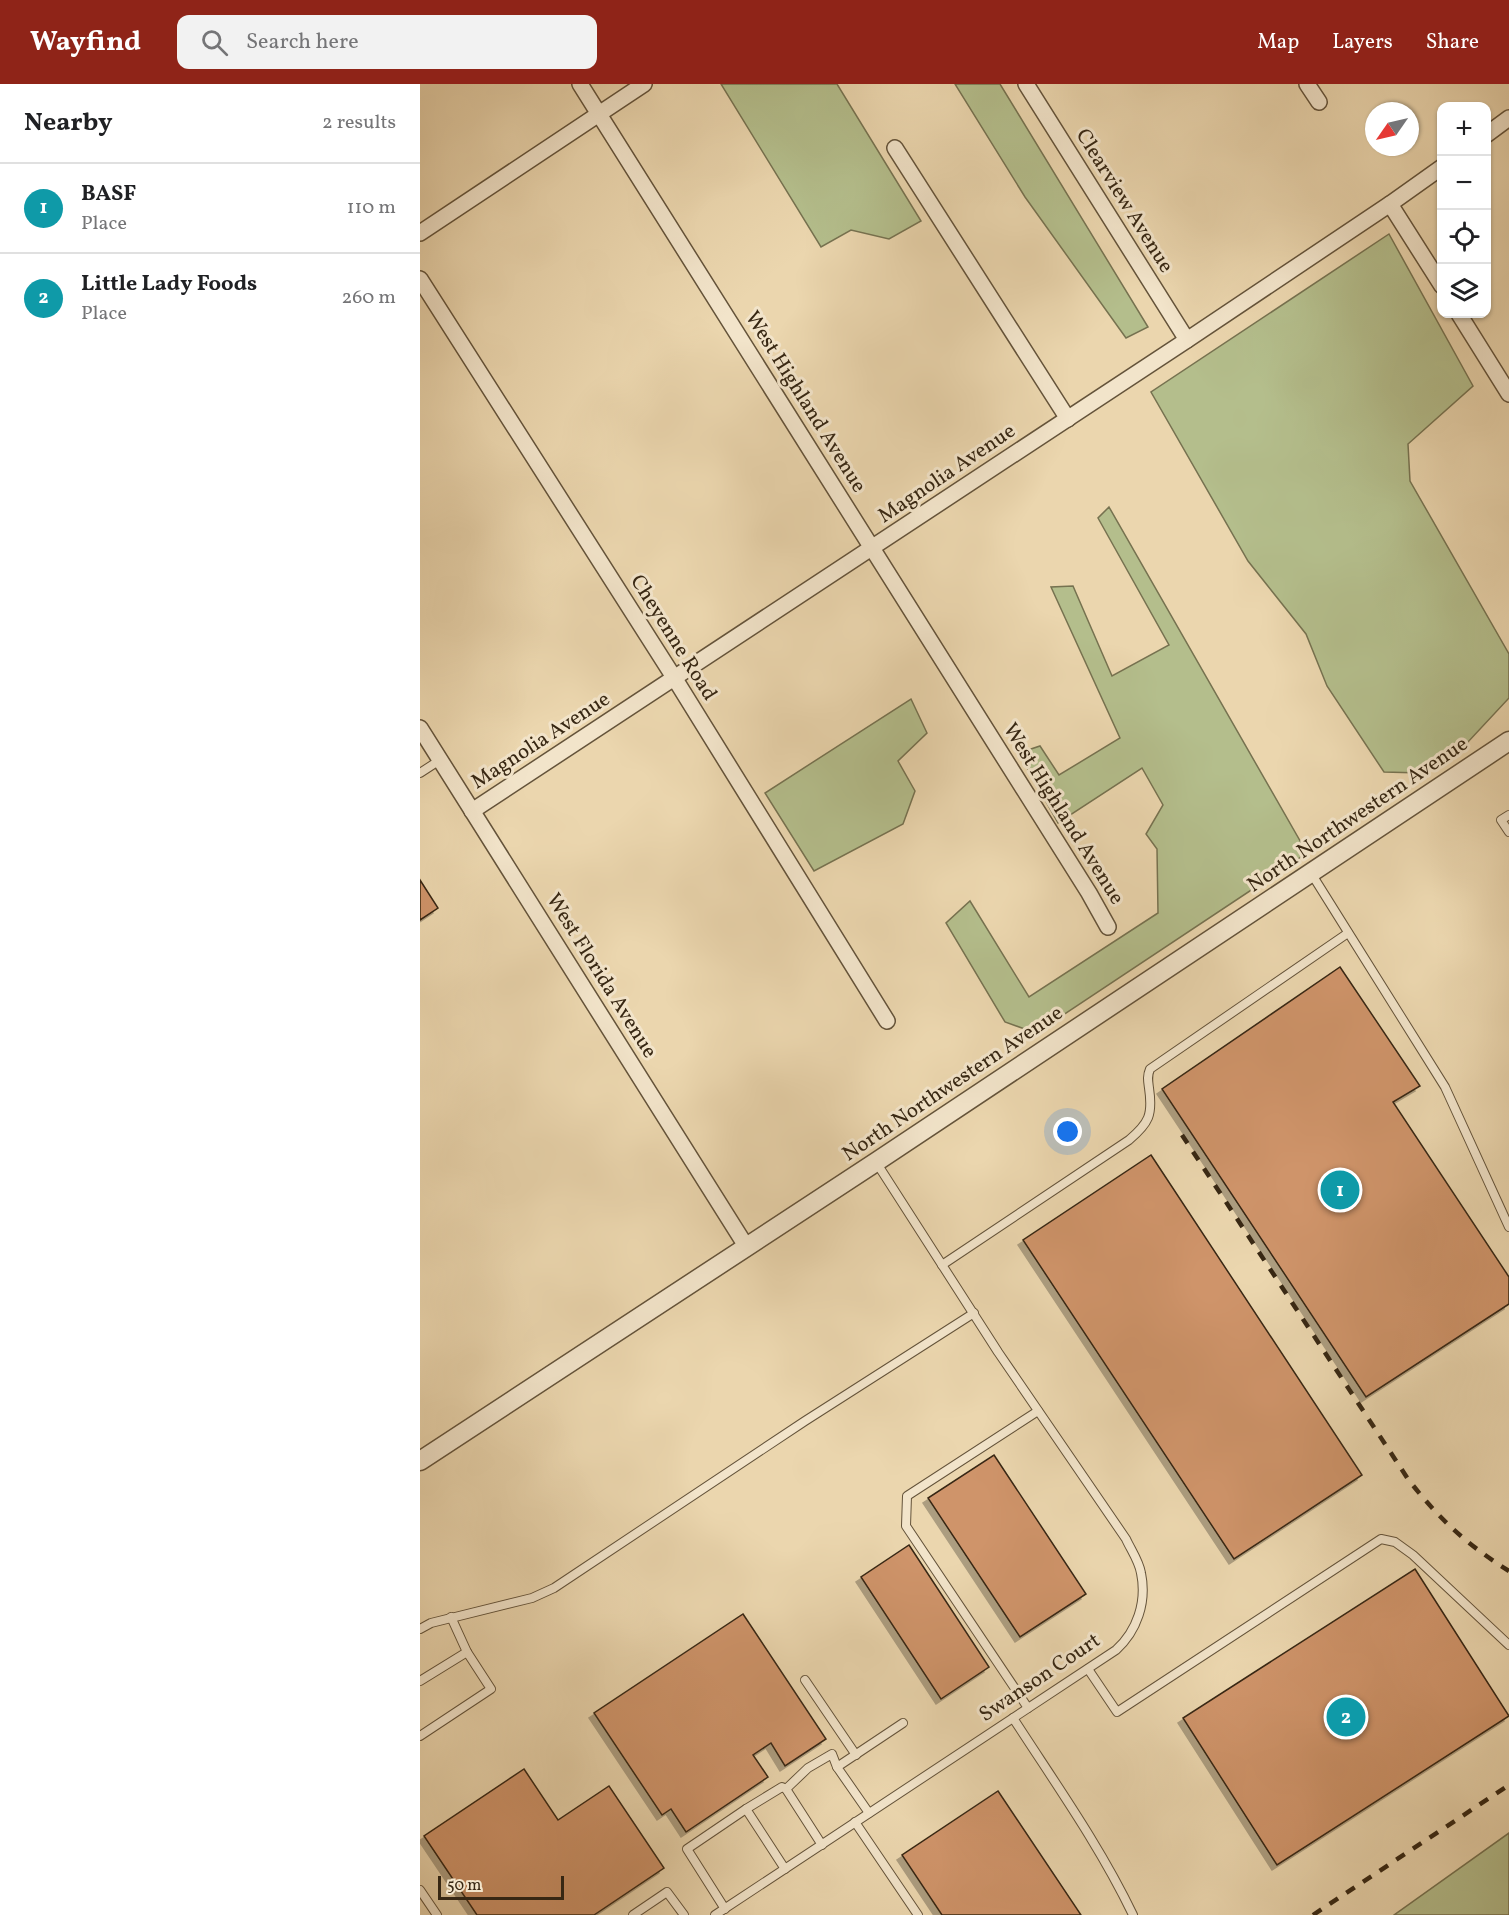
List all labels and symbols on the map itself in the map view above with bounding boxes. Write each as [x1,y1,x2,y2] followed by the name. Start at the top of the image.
[1365,102,1419,156] north arrow
[1068,123,1180,279] street label: Clearview Avenue
[737,306,873,498] street label: West Highland Avenue
[872,417,1022,531] street label: Magnolia Avenue
[623,569,723,707] street label: Cheyenne Road
[466,685,616,797] street label: Magnolia Avenue
[995,718,1131,910] street label: West Highland Avenue
[1242,730,1474,900] street label: North Northwestern Avenue
[539,888,664,1064] street label: West Florida Avenue
[837,999,1069,1169] street label: North Northwestern Avenue
[1053,1117,1082,1146] your location
[1320,1168,1360,1212] pin: 1
[974,1627,1106,1729] street label: Swanson Court
[1326,1694,1366,1740] pin: 2
[438,1873,564,1900] scale bar

